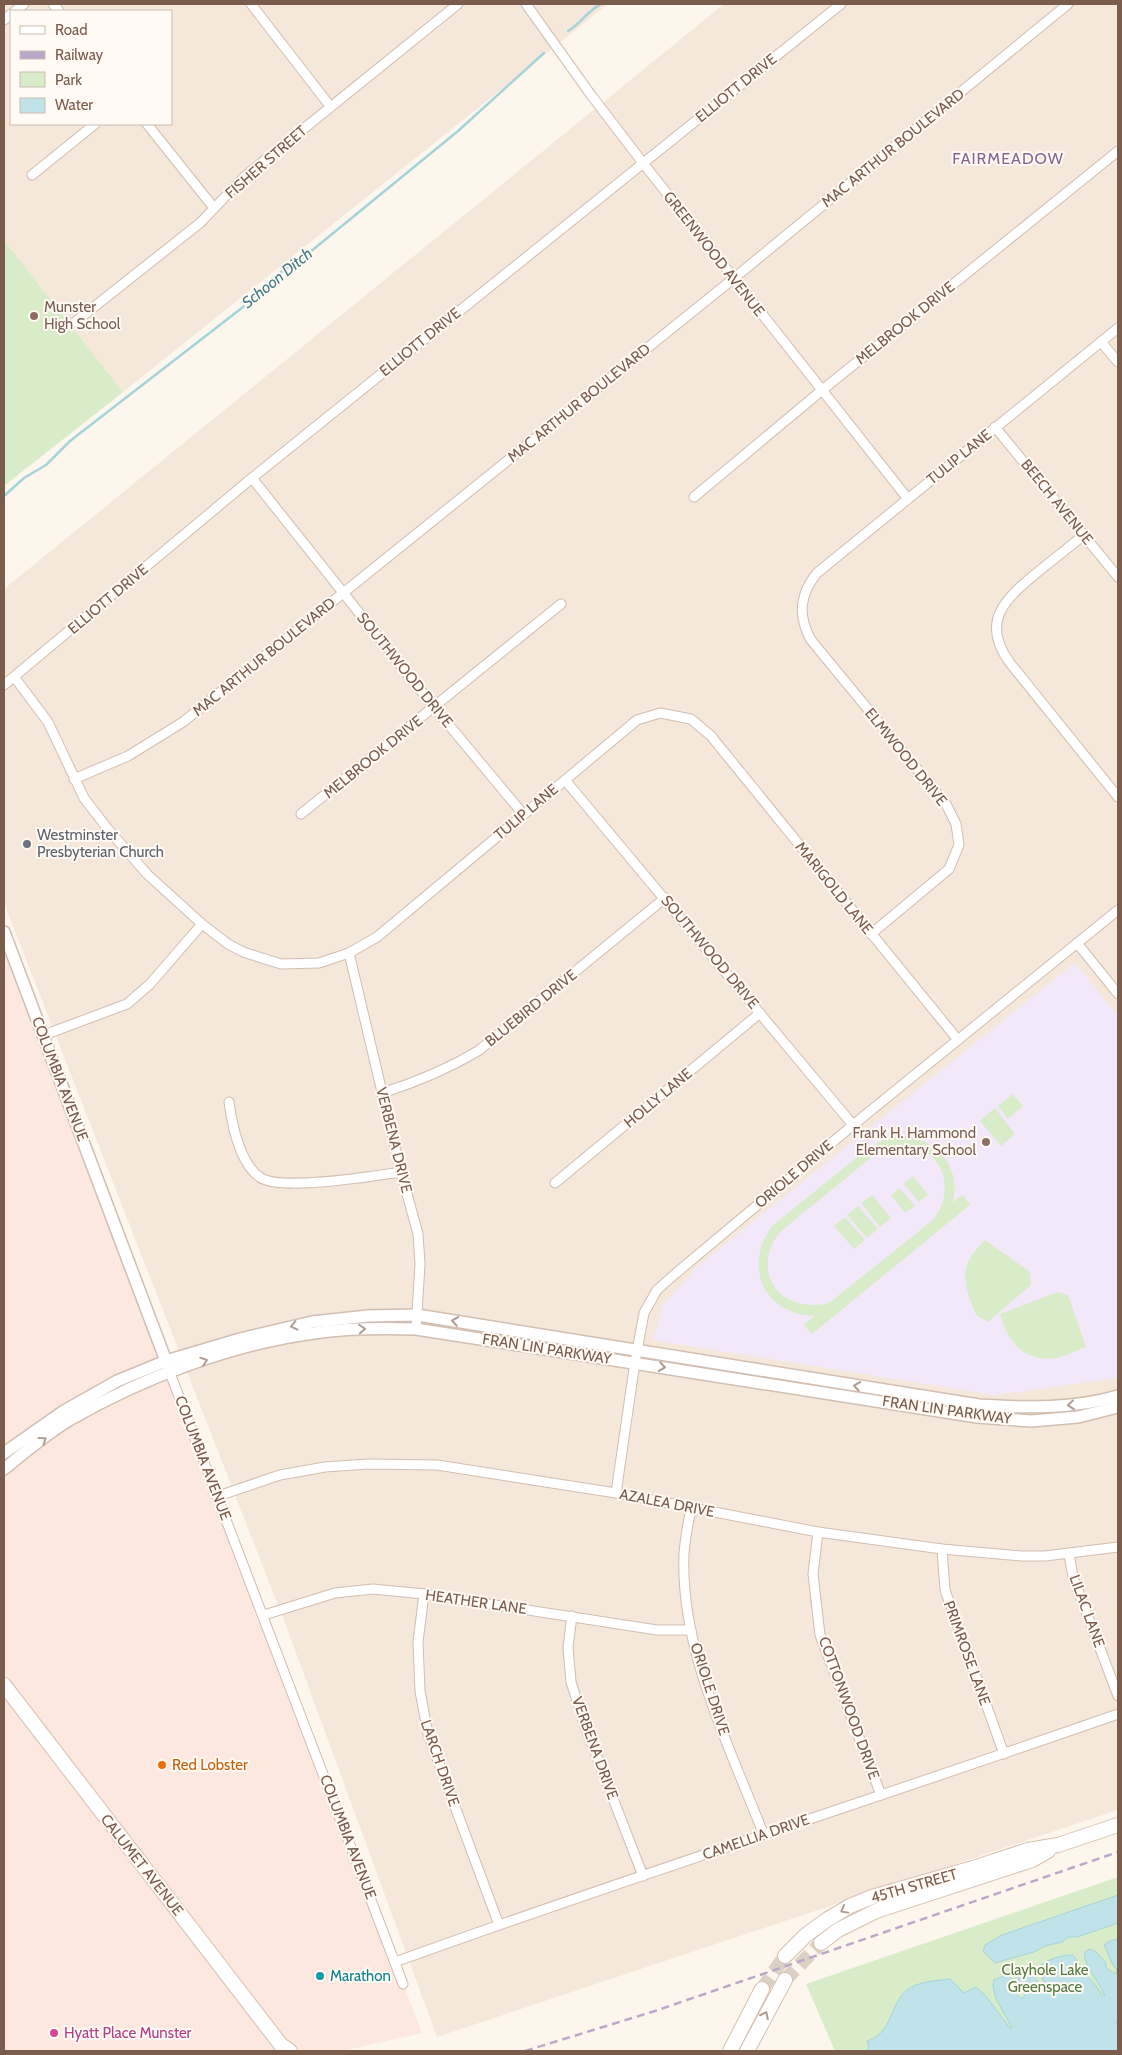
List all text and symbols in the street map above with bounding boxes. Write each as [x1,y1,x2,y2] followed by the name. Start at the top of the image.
[10,10,172,125] legend
[55,21,88,39] text: Road
[55,46,104,64] text: Railway
[692,50,780,126] street label: ELLIOTT DRIVE
[55,71,82,89] text: Park
[818,85,968,211] street label: MAC ARTHUR BOULEVARD
[55,96,93,114] text: Water
[222,122,310,202] street label: FISHER STREET
[952,149,1064,168] district label: FAIRMEADOW
[660,188,768,320] street label: GREENWOOD AVENUE
[238,244,316,312] water label: Schoon Ditch
[852,278,958,368] street label: MELBROOK DRIVE
[44,298,121,333] place label: Munster High School
[376,304,464,380] street label: ELLIOTT DRIVE
[28,310,40,322] marker: Munster High School
[504,340,654,466] street label: MAC ARTHUR BOULEVARD
[923,426,995,488] street label: TULIP LANE
[1017,456,1097,548] street label: BEECH AVENUE
[64,560,152,638] street label: ELLIOTT DRIVE
[189,594,339,720] street label: MAC ARTHUR BOULEVARD
[353,609,457,731] street label: SOUTHWOOD DRIVE
[861,705,951,809] street label: ELMWOOD DRIVE
[320,712,426,802] street label: MELBROOK DRIVE
[490,780,562,844] street label: TULIP LANE
[37,826,164,861] place label: Westminster Presbyterian Church
[21,838,33,850] marker: Westminster Presbyterian Church
[791,838,877,938] street label: MARIGOLD LANE
[657,892,763,1012] street label: SOUTHWOOD DRIVE
[482,966,580,1050] street label: BLUEBIRD DRIVE
[28,1014,92,1144] street label: COLUMBIA AVENUE
[620,1064,696,1132] street label: HOLLY LANE
[372,1085,416,1195] street label: VERBENA DRIVE
[853,1124,976,1159] place label: Frank H. Hammond Elementary School
[751,1136,837,1212] street label: ORIOLE DRIVE
[980,1136,992,1148] marker: Frank H. Hammond Elementary School
[451,1317,459,1327] one-way arrow
[289,1320,298,1331] one-way arrow
[358,1323,366,1334] one-way arrow
[481,1330,613,1368] street label: FRAN LIN PARKWAY
[199,1357,207,1367] one-way arrow
[657,1361,666,1371] one-way arrow
[853,1381,862,1391] one-way arrow
[881,1392,1013,1428] street label: FRAN LIN PARKWAY
[171,1393,235,1523] street label: COLUMBIA AVENUE
[1066,1399,1074,1410] one-way arrow
[37,1437,46,1446] one-way arrow
[618,1485,716,1521] street label: AZALEA DRIVE
[1066,1572,1108,1650] street label: LILAC LANE
[424,1586,528,1618] street label: HEATHER LANE
[940,1598,994,1708] street label: PRIMROSE LANE
[815,1634,883,1782] street label: COTTONWOOD DRIVE
[687,1640,733,1738] street label: ORIOLE DRIVE
[568,1694,622,1802] street label: VERBENA DRIVE
[417,1717,463,1809] street label: LARCH DRIVE
[172,1756,248,1774] place label: Red Lobster
[156,1759,168,1771] marker: Red Lobster
[316,1772,380,1902] street label: COLUMBIA AVENUE
[700,1810,812,1864] street label: CAMELLIA DRIVE
[97,1811,187,1919] street label: CALUMET AVENUE
[869,1865,959,1907] street label: 45TH STREET
[841,1903,850,1913] one-way arrow
[1002,1961,1089,1996] park label: Clayhole Lake Greenspace
[330,1967,391,1985] place label: Marathon
[314,1970,326,1982] marker: Marathon
[759,2012,769,2021] one-way arrow
[64,2024,192,2042] place label: Hyatt Place Munster
[48,2027,60,2039] marker: Hyatt Place Munster

